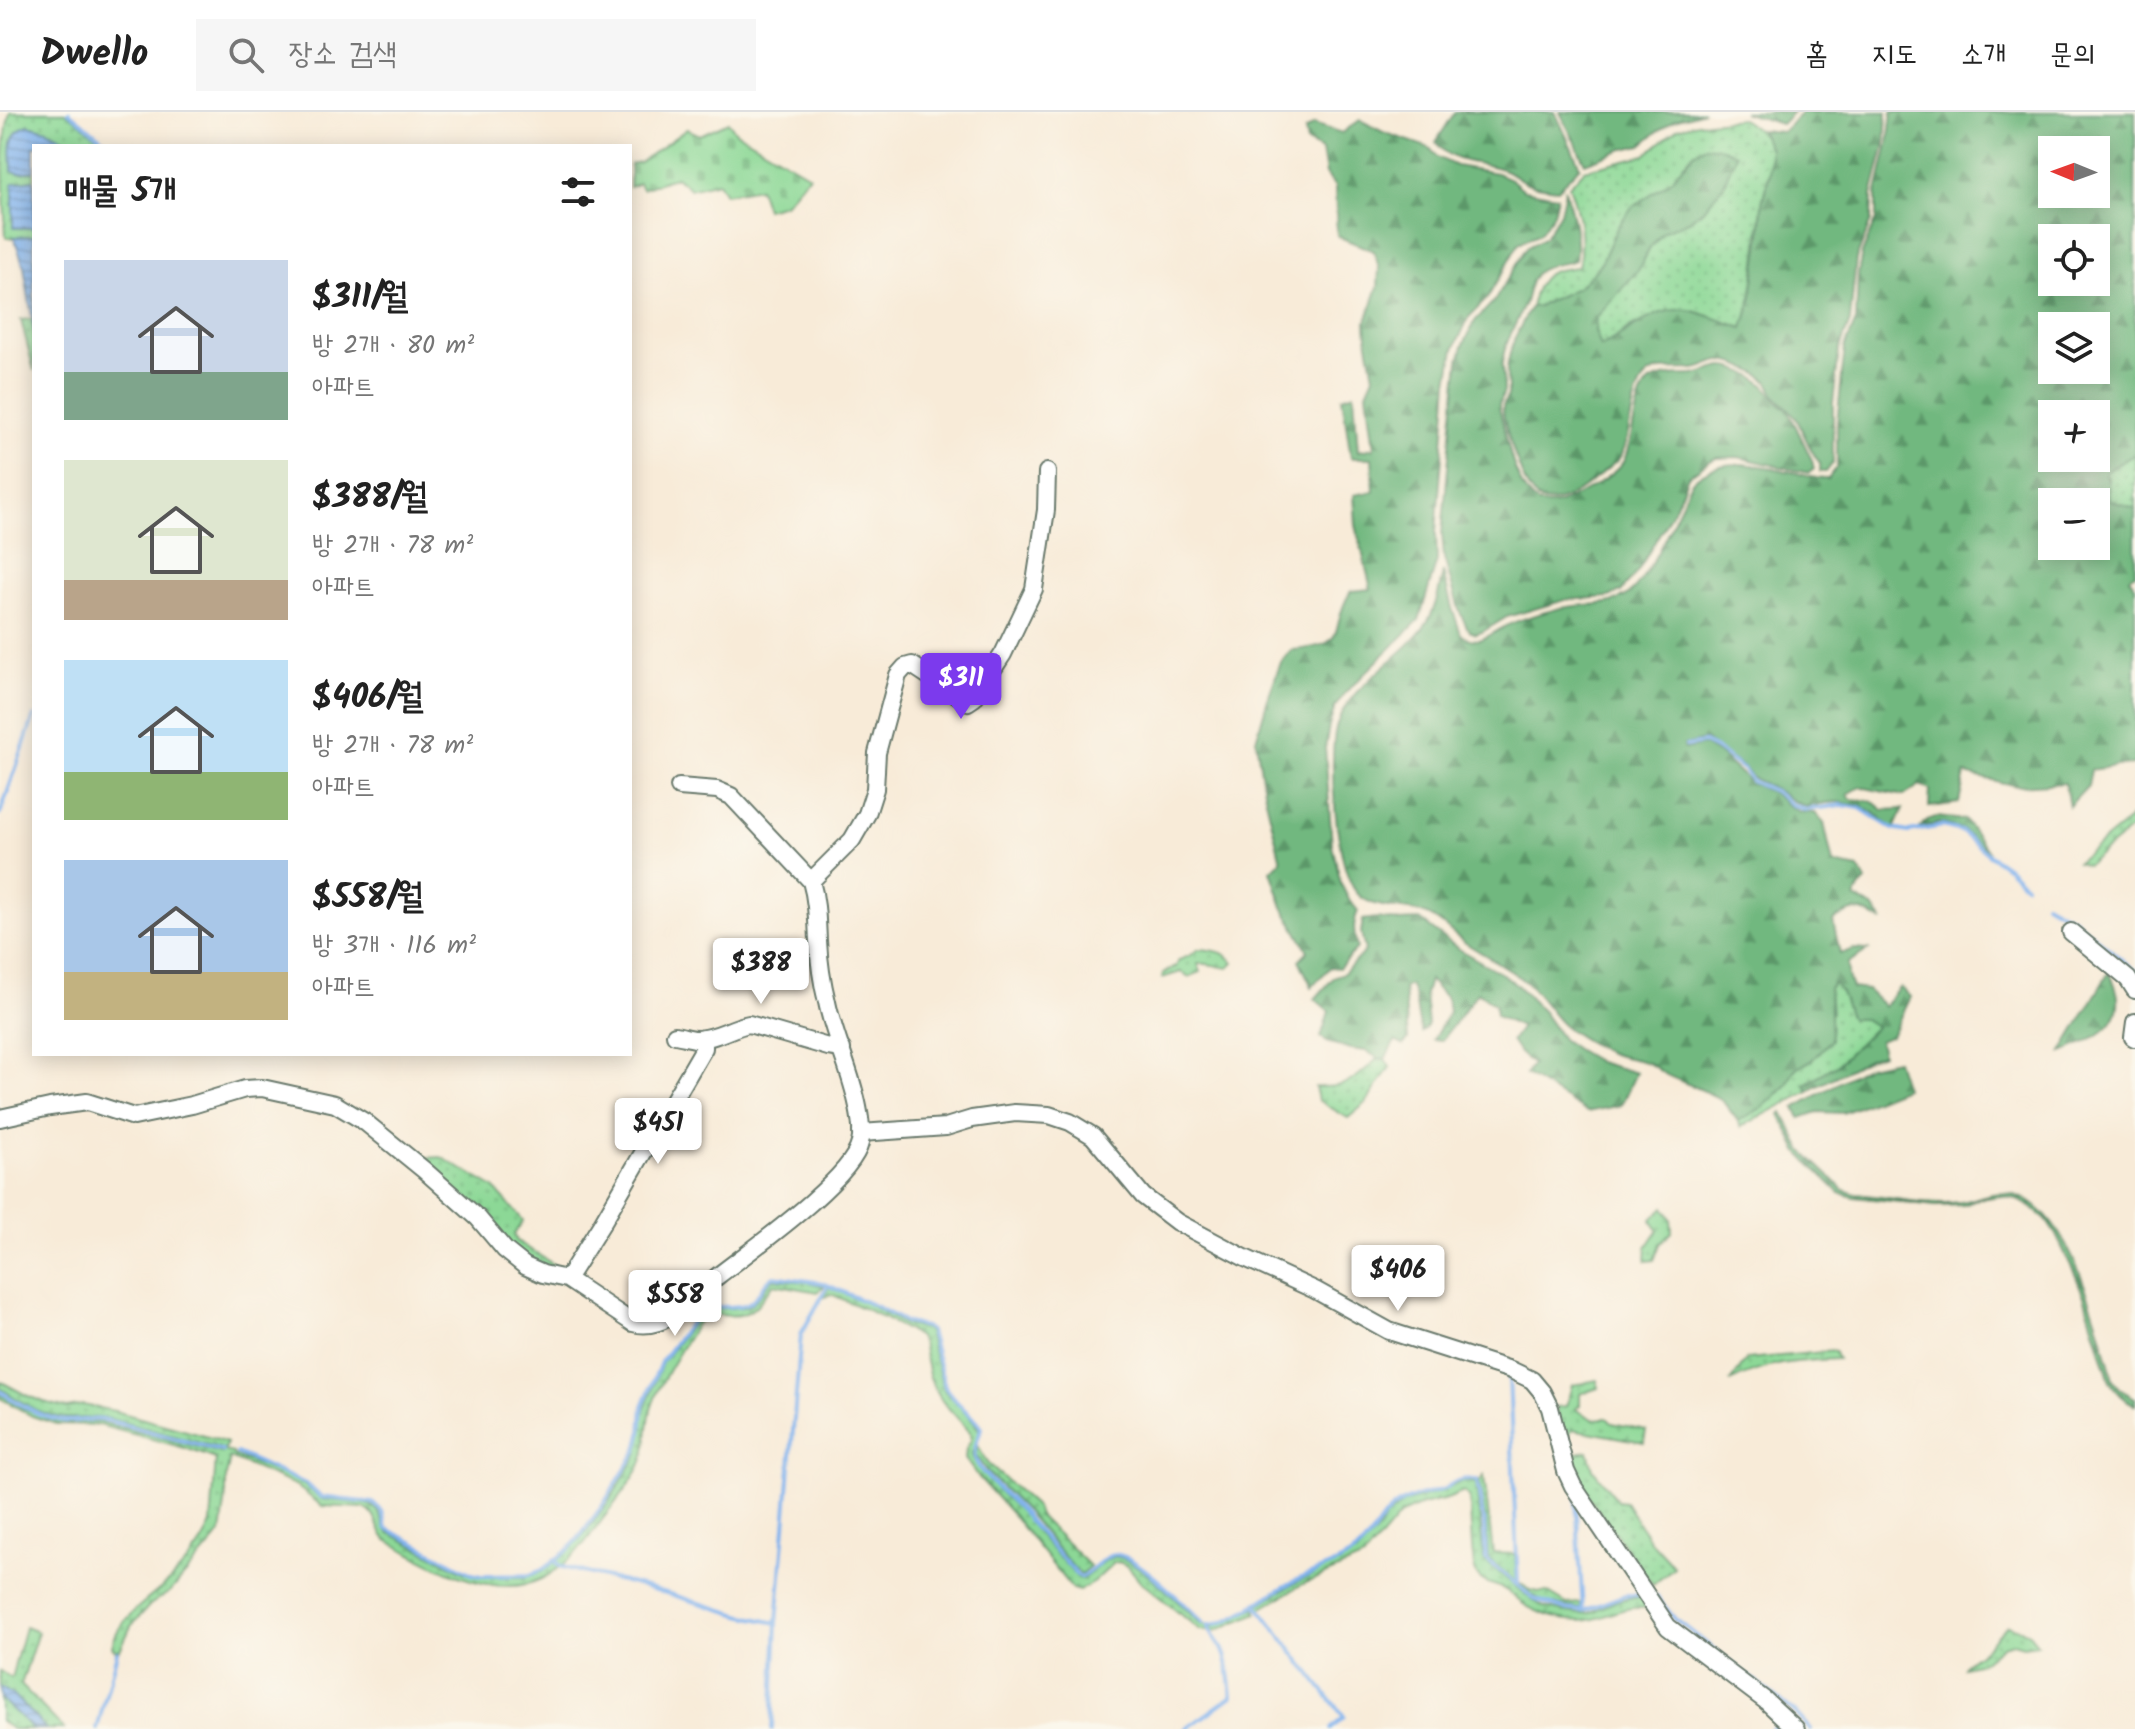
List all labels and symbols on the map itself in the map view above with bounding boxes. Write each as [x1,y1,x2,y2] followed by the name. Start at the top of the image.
[2038,136,2110,208] north arrow
[914,653,1008,721] pin: $311
[714,938,808,1006] pin: $388
[611,1098,705,1166] pin: $451
[1351,1245,1445,1313] pin: $406
[628,1270,722,1338] pin: $558

